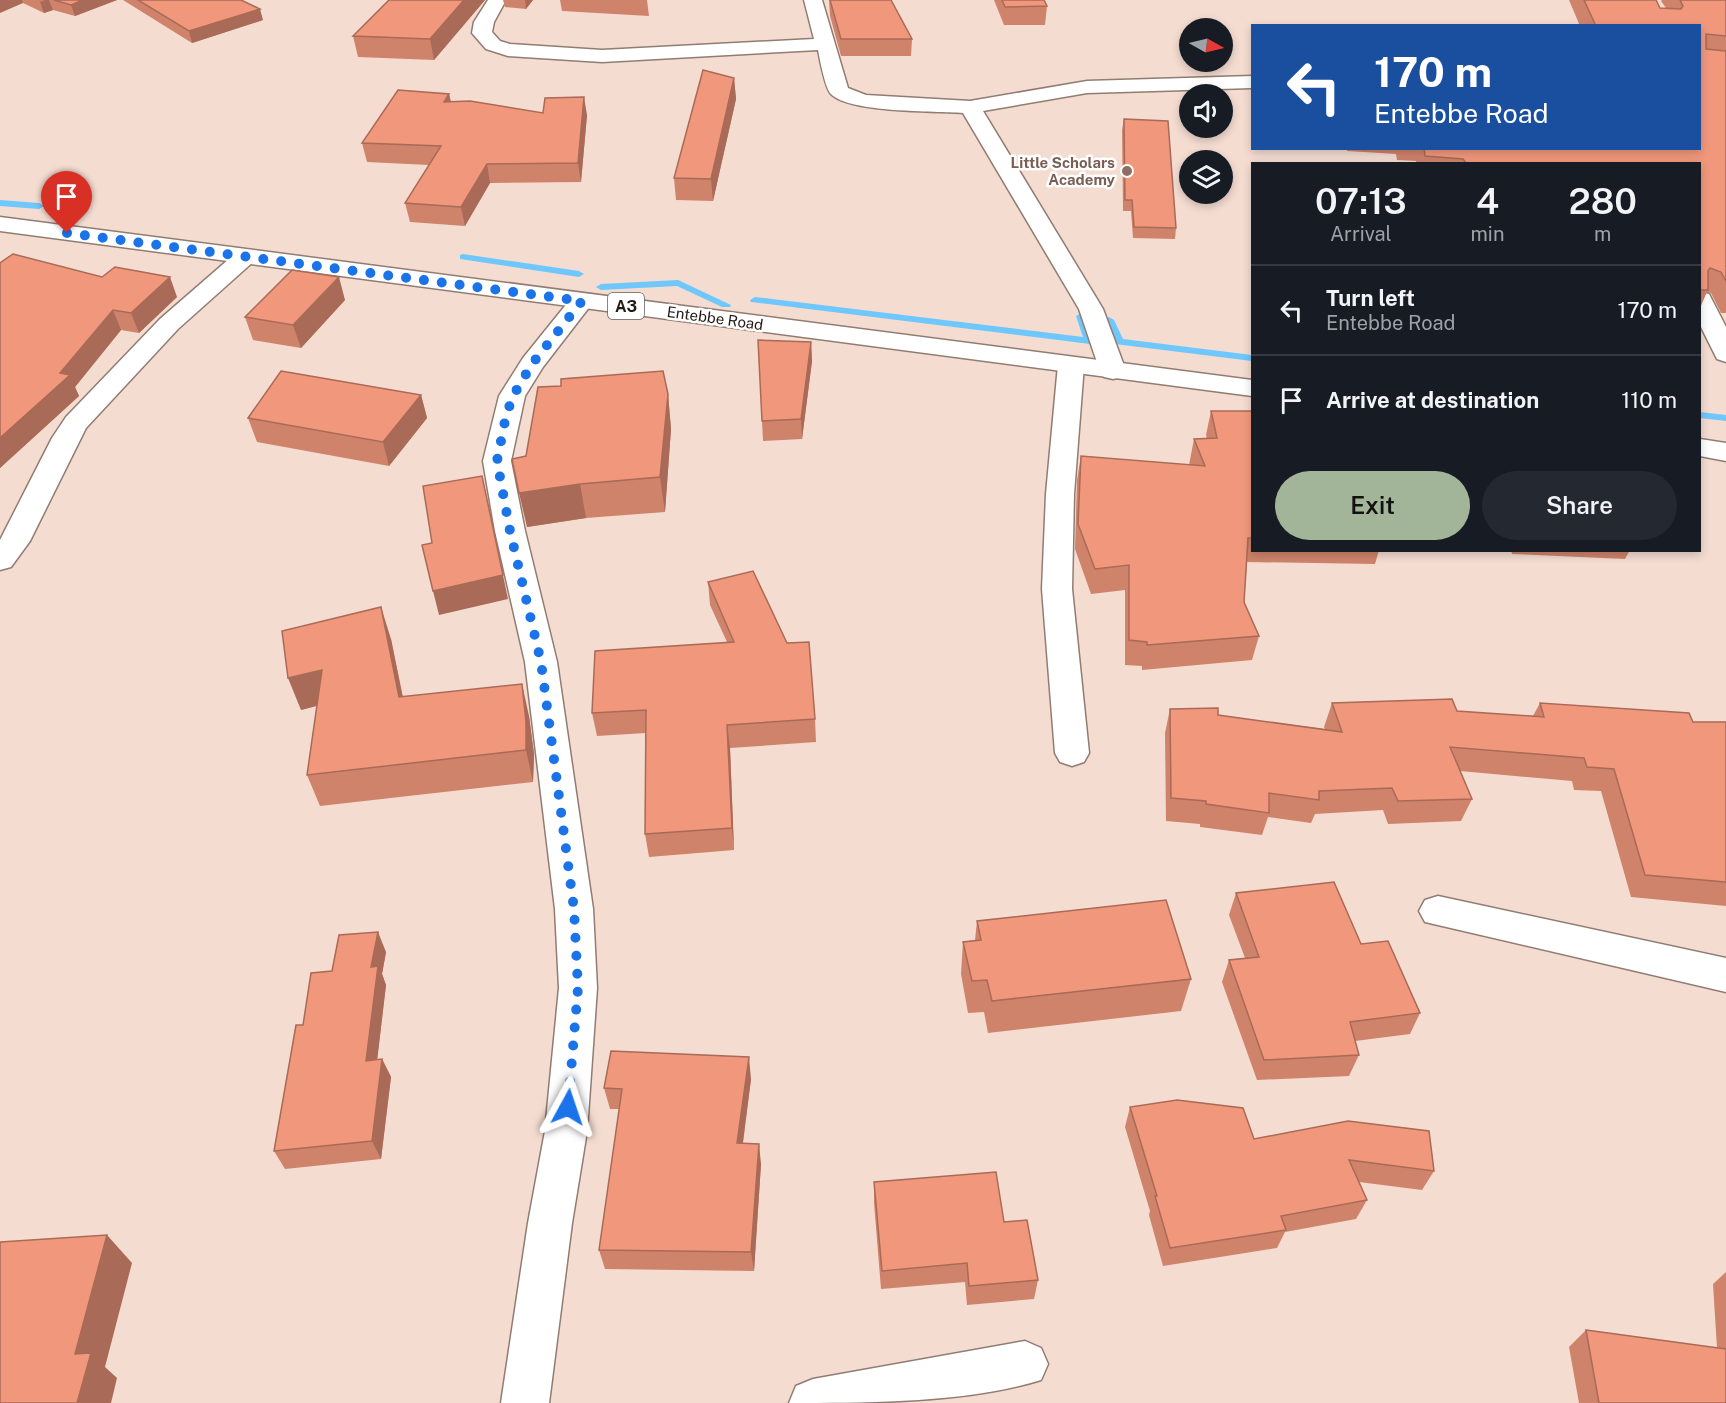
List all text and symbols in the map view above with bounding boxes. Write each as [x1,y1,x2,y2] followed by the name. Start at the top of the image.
[1179,18,1233,72] north arrow
[1179,18,1233,204] map controls
[1374,47,1492,96] text: 170 m
[1275,48,1353,126] icon: left
[1179,84,1233,138] button: sound
[1374,97,1549,129] text: Entebbe Road
[1179,150,1233,204] button: layers
[1010,154,1116,188] place label: Little Scholars Academy
[1120,164,1134,178] marker: Little Scholars Academy
[41,171,92,233] pin
[50,180,83,213] icon: arrive
[1315,180,1407,222] text: 07:13
[1476,180,1499,222] text: 4
[1568,180,1637,222] text: 280
[1330,222,1392,246] text: Arrival
[1471,222,1504,246] text: min
[1594,222,1611,246] text: m
[1326,285,1415,311] text: Turn left
[608,293,644,319] road number: A3
[1275,294,1308,327] icon: left
[1617,297,1677,323] text: 170 m
[666,303,764,333] street label: Entebbe Road
[1326,311,1455,335] text: Entebbe Road
[1275,384,1308,417] icon: arrive
[1326,387,1539,413] text: Arrive at destination
[1621,387,1677,413] text: 110 m
[1275,471,1470,540] button: Exit
[1482,471,1677,540] button: Share
[536,1075,600,1139] position arrow

